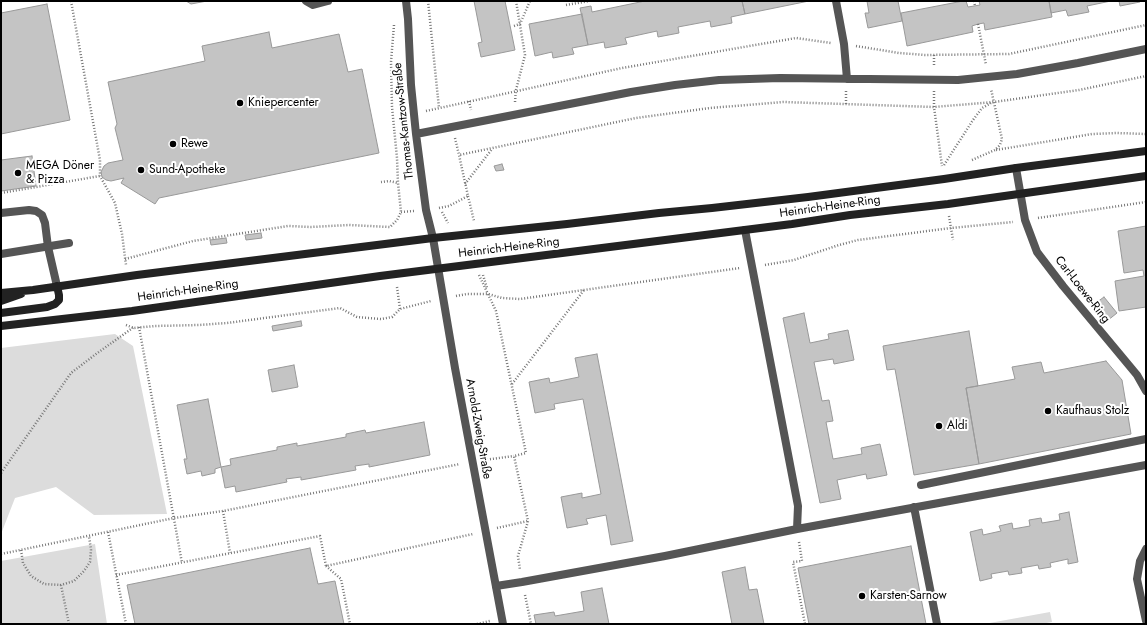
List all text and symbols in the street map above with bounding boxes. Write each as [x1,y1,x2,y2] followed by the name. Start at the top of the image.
[391,62,417,180] street label: Thomas-Kantzow-Straße
[248,96,319,110] place label: Kniepercenter
[235,98,245,108] marker: Kniepercenter
[181,137,208,151] place label: Rewe
[168,139,178,149] marker: Rewe
[26,159,94,187] place label: MEGA Döner & Pizza
[149,163,225,177] place label: Sund-Apotheke
[136,165,146,175] marker: Sund-Apotheke
[13,168,23,178] marker: MEGA Döner & Pizza
[779,193,881,221] street label: Heinrich-Heine-Ring
[458,235,560,261] street label: Heinrich-Heine-Ring
[1051,254,1113,326] street label: Carl-Loewe-Ring
[137,277,239,305] street label: Heinrich-Heine-Ring
[462,378,494,480] street label: Arnold-Zweig-Straße
[1056,404,1129,418] place label: Kaufhaus Stolz
[1043,406,1053,416] marker: Kaufhaus Stolz
[947,419,968,433] place label: Aldi
[934,421,944,431] marker: Aldi
[870,589,947,603] place label: Karsten-Sarnow
[857,591,867,601] marker: Karsten-Sarnow

